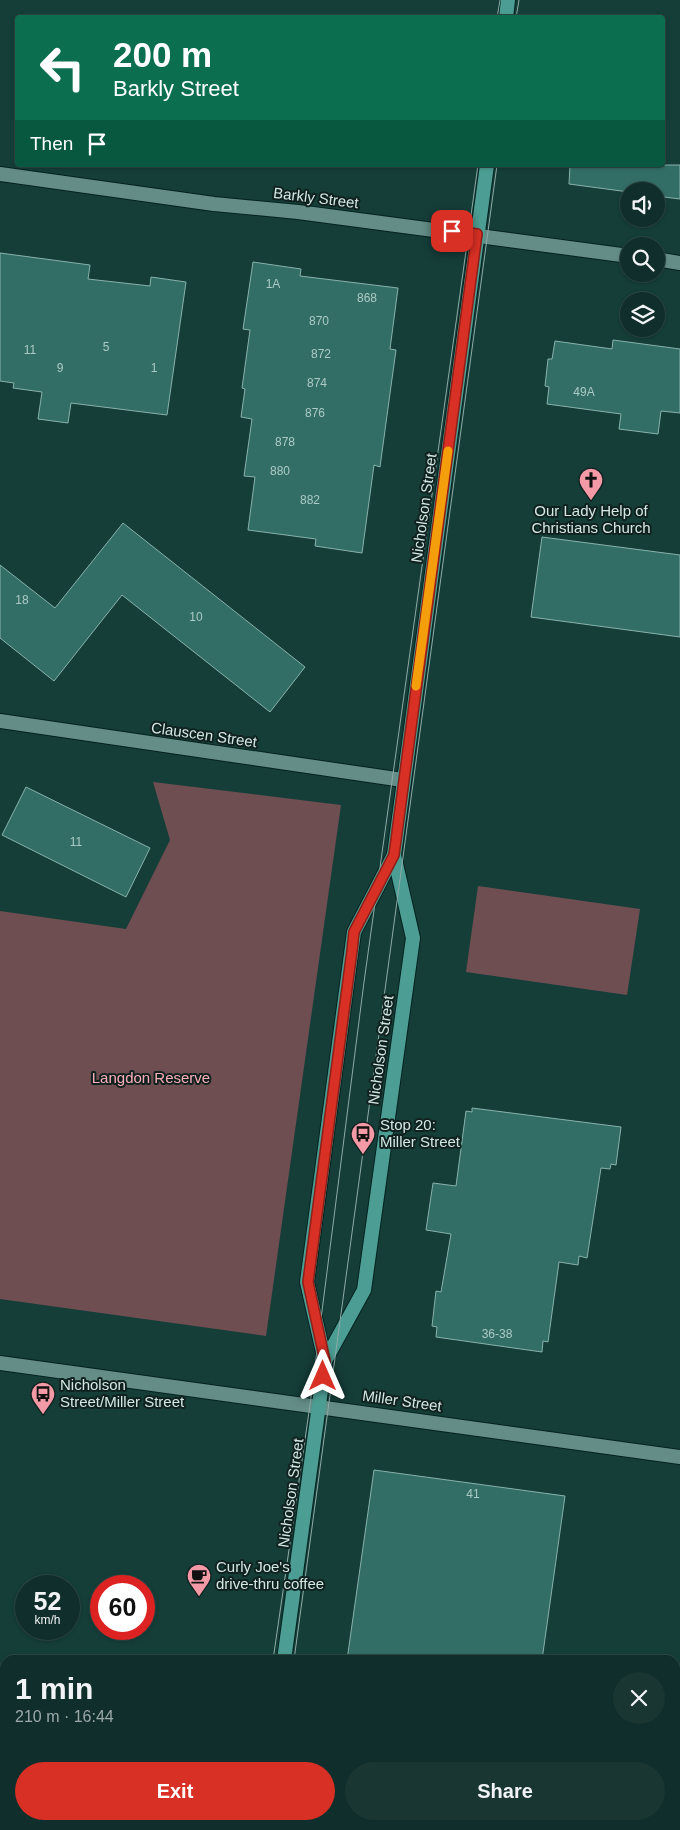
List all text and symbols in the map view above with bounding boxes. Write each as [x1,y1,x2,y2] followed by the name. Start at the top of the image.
[30,35,95,100] icon: left
[113,35,212,74] text: 200 m
[113,76,239,101] text: Barkly Street
[83,130,111,158] icon: arrive
[30,133,73,154] text: Then
[620,182,665,337] map controls
[620,182,665,227] button: sound
[272,184,361,211] street label: Barkly Street
[431,210,473,252] pin
[438,217,466,245] icon: arrive
[620,237,665,282] button: search
[266,277,280,291] house number: 1A
[357,291,377,305] house number: 868
[620,292,665,337] button: layers
[309,314,329,328] house number: 870
[103,340,110,354] house number: 5
[24,343,37,357] house number: 11
[311,347,331,361] house number: 872
[57,361,64,375] house number: 9
[151,361,158,375] house number: 1
[307,376,327,390] house number: 874
[573,385,595,399] house number: 49A
[305,406,325,420] house number: 876
[275,435,295,449] house number: 878
[407,451,440,564] street label: Nicholson Street
[270,464,290,478] house number: 880
[578,467,604,501] church icon: Our Lady Help of Christians Church
[300,493,320,507] house number: 882
[531,502,651,536] place label: Our Lady Help of Christians Church
[15,593,29,607] house number: 18
[189,610,203,624] house number: 10
[150,719,259,750] street label: Clauscen Street
[70,835,83,849] house number: 11
[364,993,397,1106] street label: Nicholson Street
[92,1069,210,1086] park label: Langdon Reserve
[380,1116,461,1150] place label: Stop 20: Miller Street
[350,1121,376,1155] bus stop icon: Stop 20: Miller Street
[482,1327,513,1341] house number: 36-38
[296,1349,348,1401] position arrow
[60,1376,185,1410] place label: Nicholson Street/Miller Street
[30,1381,56,1415] bus stop icon: Nicholson Street/Miller Street
[361,1387,444,1415] street label: Miller Street
[274,1436,307,1549] street label: Nicholson Street
[466,1487,480,1501] house number: 41
[216,1558,324,1592] place label: Curly Joe's drive-thru coffee
[186,1563,212,1597] cafe icon: Curly Joe's drive-thru coffee
[90,1575,155,1640] speed limit sign: 60
[34,1587,61,1615] text: 52
[34,1613,61,1627] text: km/h
[15,1672,93,1705] text: 1 min
[613,1672,665,1724] button: close
[15,1708,114,1725] text: 210 m · 16:44
[15,1762,335,1820] button: Exit
[345,1762,665,1820] button: Share

